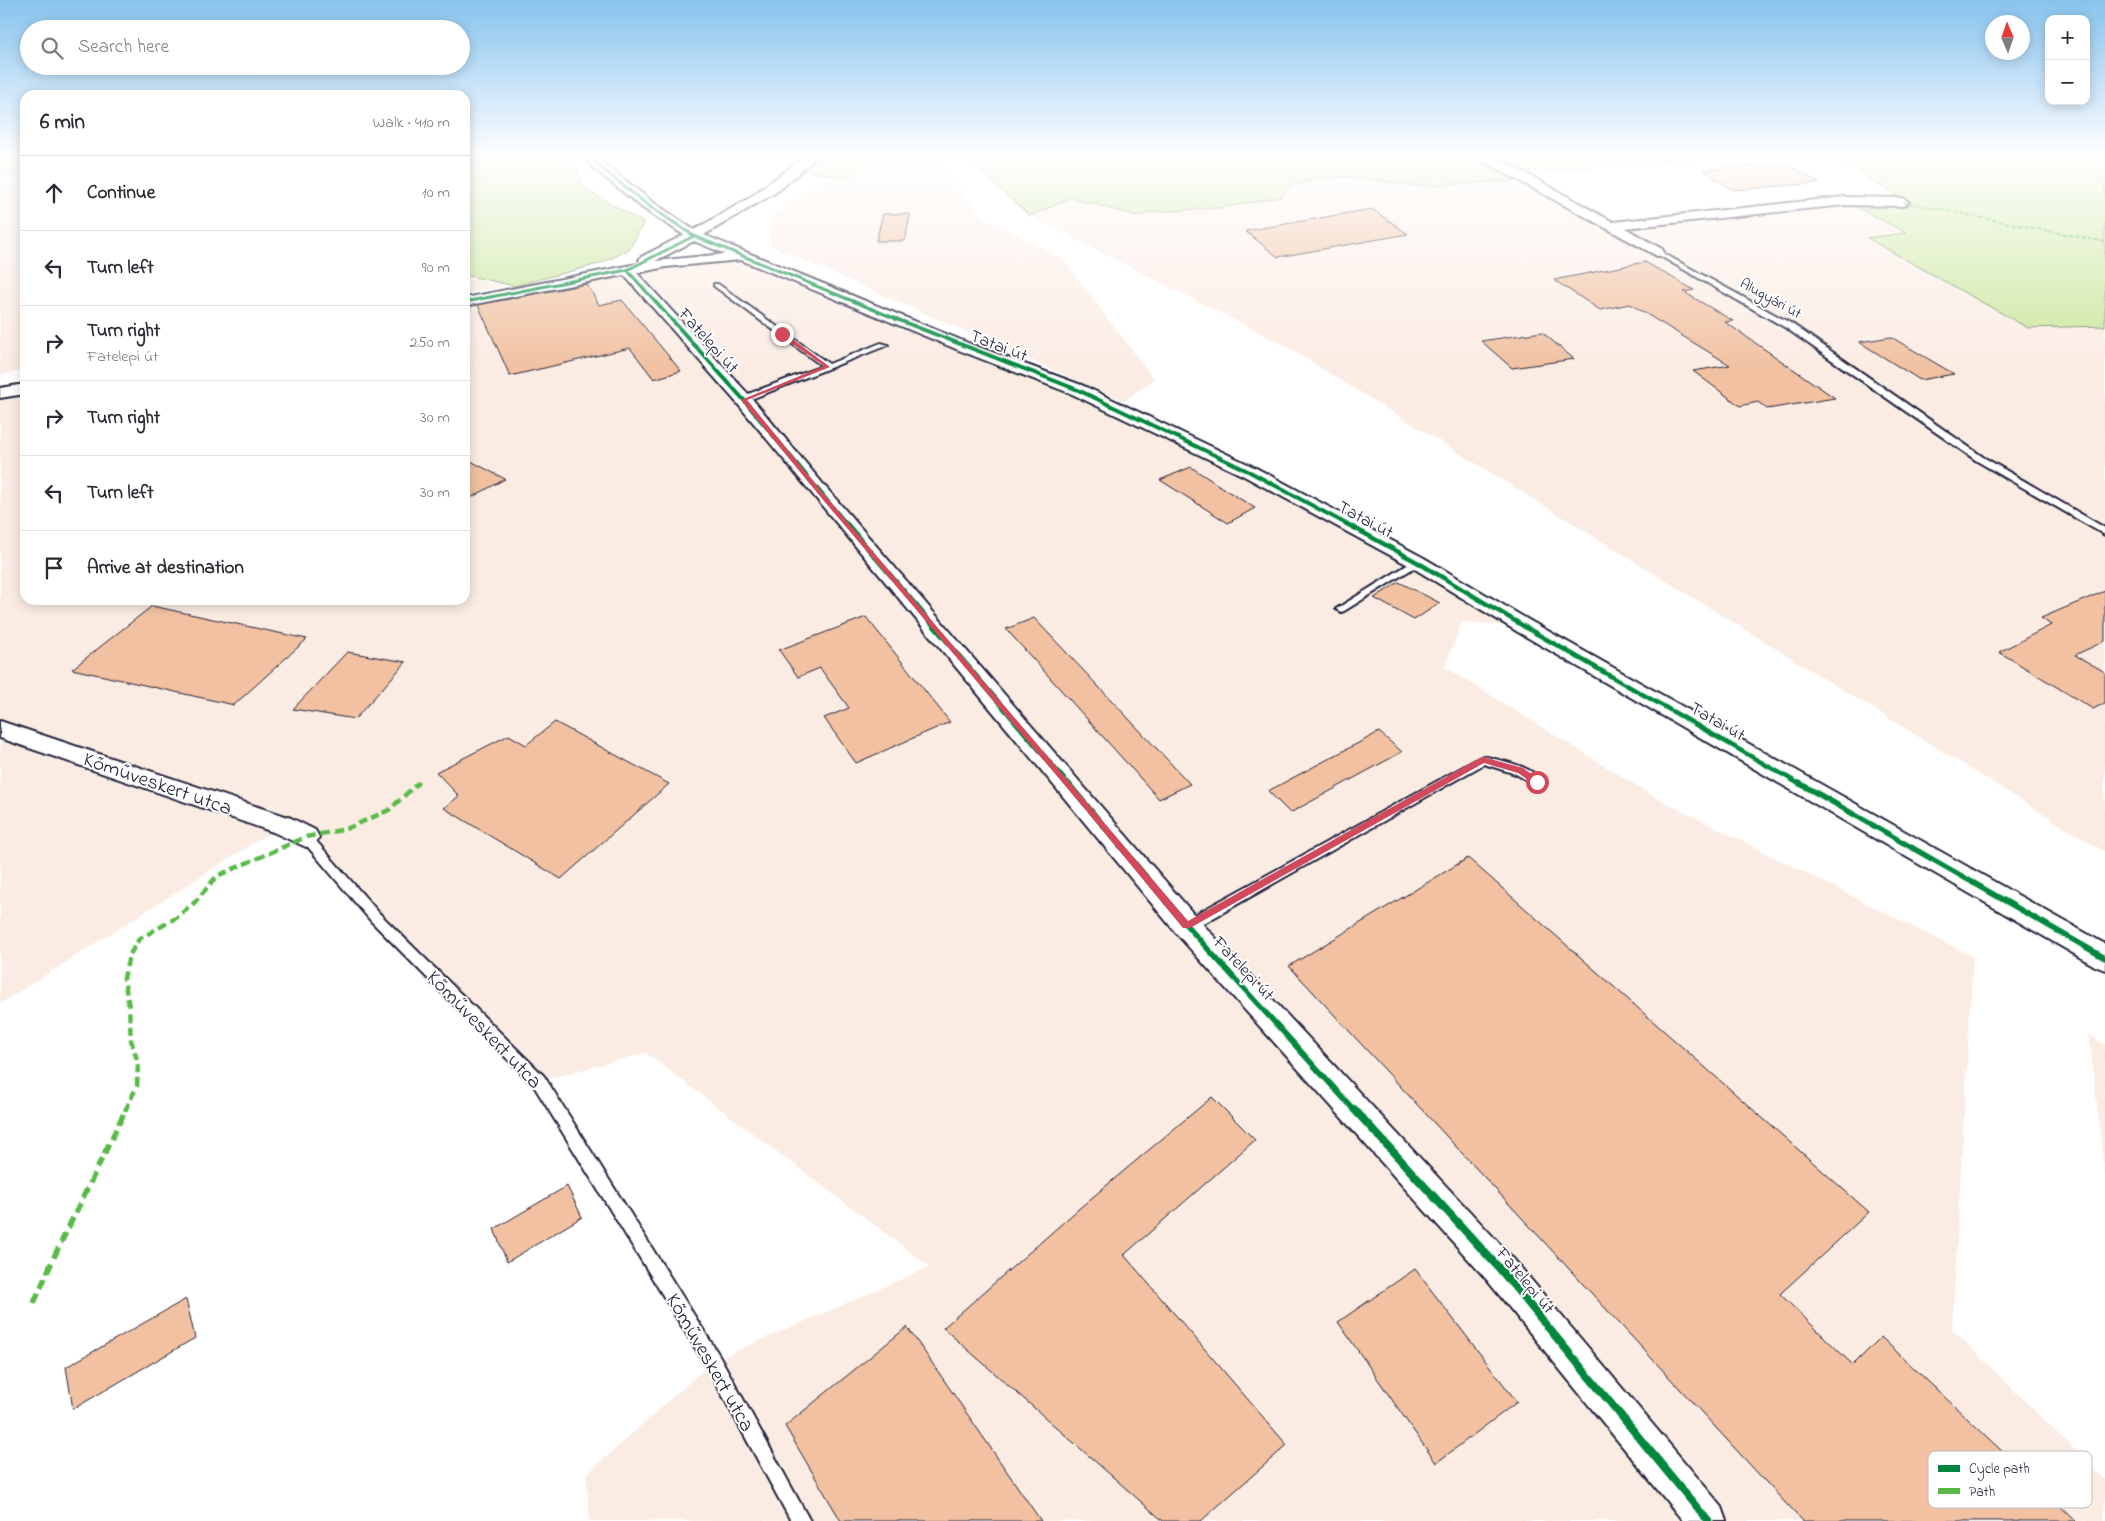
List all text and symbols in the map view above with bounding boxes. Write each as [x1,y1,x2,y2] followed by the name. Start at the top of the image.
[1985,15,2030,60] north arrow
[2045,15,2090,105] map controls
[2045,15,2090,60] button: +
[20,20,470,75] search box
[38,34,66,62] icon: search
[78,34,169,61] text: Search here
[2045,60,2090,105] button: −
[40,108,85,138] text: 6 min
[373,111,450,135] text: Walk · 410 m
[40,179,68,207] icon: ahead
[87,180,155,207] text: Continue
[422,181,450,205] text: 10 m
[40,254,68,282] icon: left
[87,255,154,282] text: Turn left
[422,256,450,280] text: 90 m
[1735,273,1805,326] street label: Alugyári út
[670,302,744,380] street label: Fatelepi út
[87,318,160,345] text: Turn right
[771,323,794,346] route end
[966,324,1031,370] street label: Tatai út
[40,329,68,357] icon: right
[410,331,450,355] text: 250 m
[87,345,158,369] text: Fatelepi út
[40,404,68,432] icon: right
[87,405,160,432] text: Turn right
[420,406,450,430] text: 30 m
[40,479,68,507] icon: left
[87,480,154,507] text: Turn left
[420,481,450,505] text: 30 m
[1333,495,1398,546] street label: Tatai út
[40,554,68,582] icon: arrive
[87,555,244,582] text: Arrive at destination
[1685,697,1749,749] street label: Tatai út
[79,745,236,824] street label: Kőműveskert utca
[1526,771,1549,794] route start
[1205,930,1279,1008] street label: Fatelepi út
[419,964,548,1097] street label: Kőműveskert utca
[1488,1241,1560,1320] street label: Fatelepi út
[657,1288,761,1438] street label: Kőműveskert utca
[1928,1451,2092,1508] legend
[1969,1459,2030,1481] text: Cycle path
[1969,1482,1995,1503] text: Path

